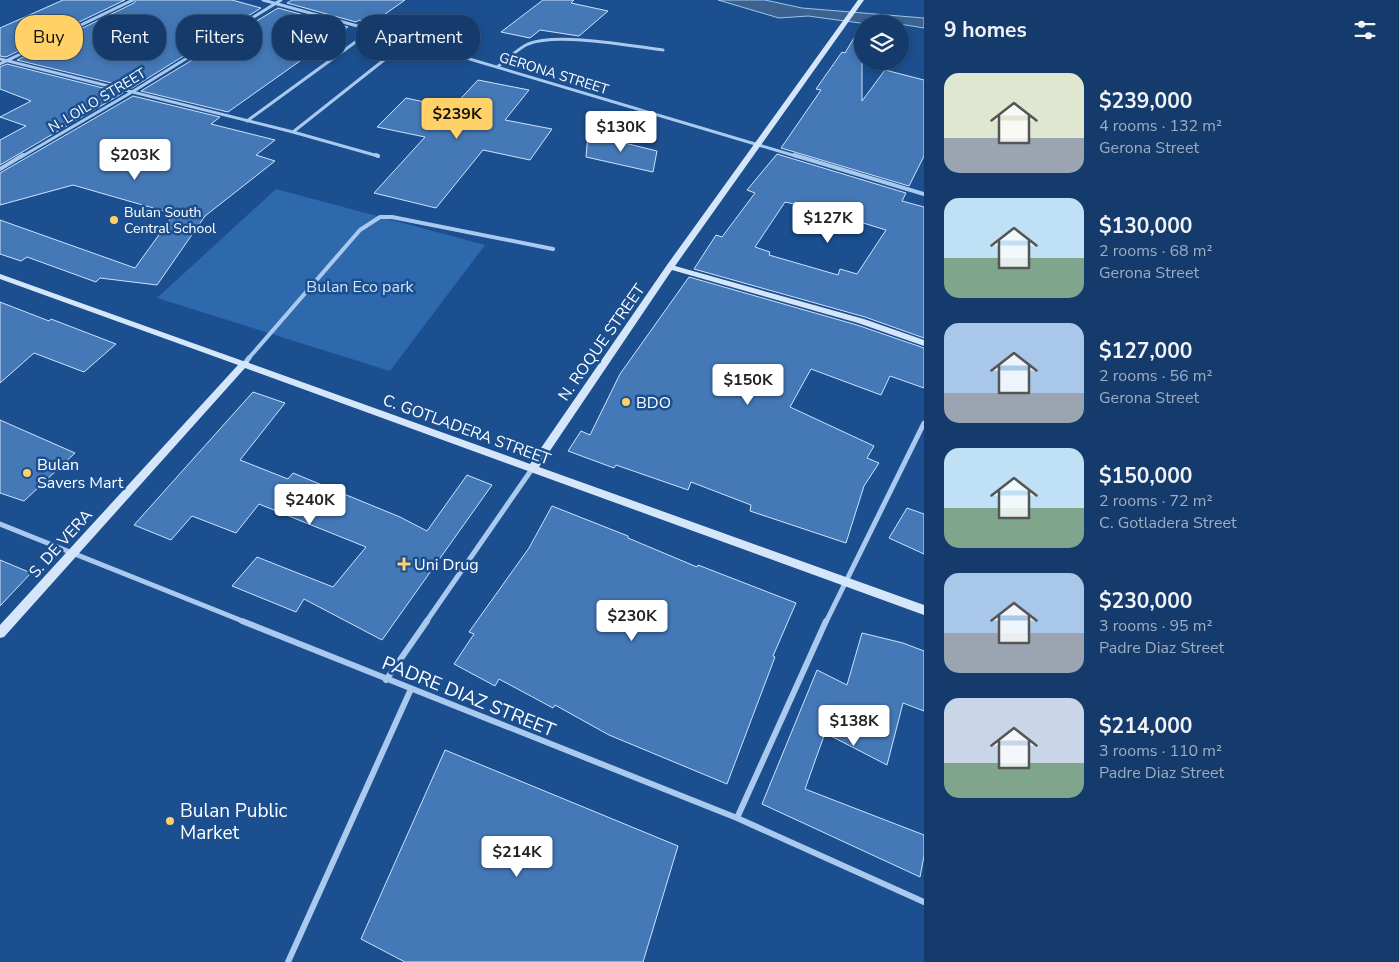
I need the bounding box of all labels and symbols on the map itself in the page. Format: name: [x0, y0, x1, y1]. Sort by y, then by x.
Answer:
street label: GERONA STREET: [497, 48, 611, 99]
street label: N. LOILO STREET: [45, 63, 150, 137]
pin: $239K: [422, 98, 492, 140]
pin: $130K: [586, 110, 656, 153]
pin: $203K: [100, 138, 170, 181]
pin: $127K: [793, 202, 863, 244]
place label: Bulan South Central School: [124, 203, 217, 238]
marker: Bulan South Central School: [108, 214, 120, 226]
park label: Bulan Eco park: [306, 276, 415, 298]
street label: N. ROQUE STREET: [553, 279, 651, 405]
pin: $150K: [713, 364, 783, 406]
street label: C. GOTLADERA STREET: [380, 389, 554, 471]
place label: BDO: [636, 392, 671, 414]
marker: BDO: [620, 396, 632, 408]
place label: Bulan Savers Mart: [37, 454, 124, 494]
marker: Bulan Savers Mart: [21, 467, 33, 479]
pin: $240K: [275, 484, 345, 526]
street label: S. DE VERA: [24, 504, 98, 583]
place label: Uni Drug: [414, 554, 479, 576]
marker: Uni Drug: [398, 558, 410, 570]
pin: $230K: [597, 600, 667, 642]
street label: PADRE DIAZ STREET: [378, 650, 560, 744]
pin: $138K: [819, 704, 889, 747]
place label: Bulan Public Market: [180, 798, 288, 846]
marker: Bulan Public Market: [164, 815, 176, 827]
pin: $214K: [482, 836, 552, 878]

